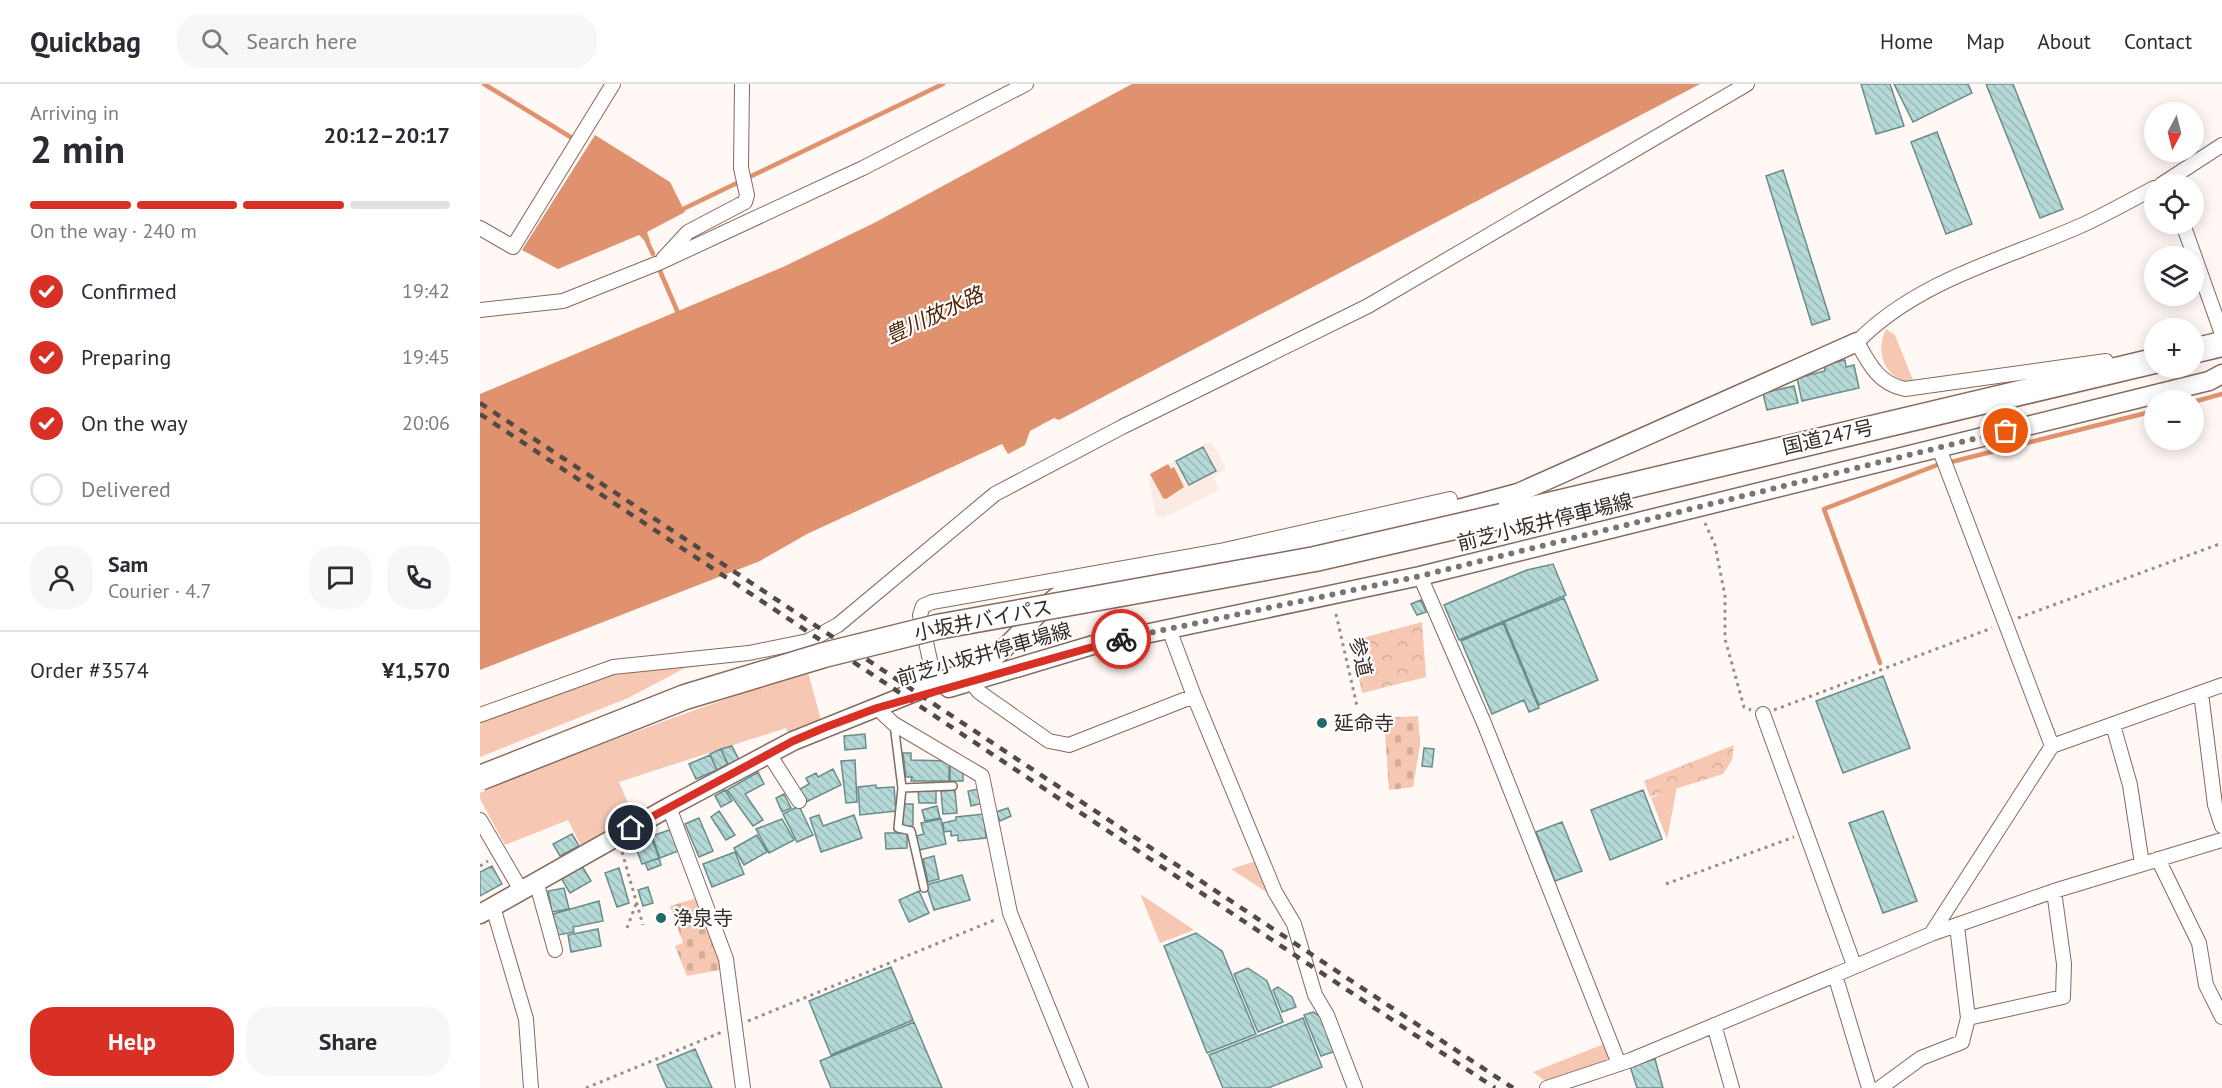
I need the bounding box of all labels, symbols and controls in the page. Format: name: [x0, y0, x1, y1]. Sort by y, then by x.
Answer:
search box: [177, 14, 597, 68]
text: Quickbag: [30, 23, 141, 60]
icon: search: [198, 25, 231, 58]
text: Search here: [246, 27, 357, 55]
text: Home: [1880, 28, 1933, 55]
text: Map: [1966, 28, 2005, 55]
text: About: [2038, 28, 2091, 55]
text: Contact: [2124, 28, 2192, 55]
text: Arriving in: [30, 100, 119, 126]
north arrow: [2144, 102, 2204, 162]
map controls: [2144, 102, 2204, 450]
text: 20:12–20:17: [324, 121, 450, 149]
text: 2 min: [30, 123, 125, 174]
button: locate: [2144, 174, 2204, 234]
text: On the way · 240 m: [30, 218, 197, 244]
button: layers: [2144, 246, 2204, 306]
icon: check: [30, 275, 63, 308]
text: Confirmed: [81, 277, 177, 305]
text: 19:42: [402, 278, 450, 304]
water label: 豊川放水路: [881, 280, 989, 349]
button: +: [2144, 318, 2204, 378]
icon: check: [30, 341, 63, 374]
text: Preparing: [81, 343, 171, 371]
text: 19:45: [402, 344, 450, 370]
button: −: [2144, 390, 2204, 450]
pin: [1980, 405, 2031, 456]
icon: check: [30, 407, 63, 440]
text: On the way: [81, 409, 188, 437]
text: 20:06: [402, 410, 450, 436]
street label: 国道247号: [1780, 414, 1876, 460]
icon: bag: [1989, 414, 2022, 447]
text: Delivered: [81, 475, 171, 503]
street label: 前芝小坂井停車場線: [1455, 488, 1635, 556]
button: person: [30, 546, 93, 609]
button: chat: [309, 546, 372, 609]
button: phone: [387, 546, 450, 609]
text: Sam: [108, 550, 148, 578]
text: Courier · 4.7: [108, 578, 211, 604]
street label: 小坂井バイパス: [912, 594, 1054, 646]
courier: [1091, 609, 1151, 669]
street label: 前芝小坂井停車場線: [894, 617, 1074, 691]
icon: bike: [1105, 623, 1138, 656]
street label: 参道: [1344, 635, 1378, 679]
text: Order #3574: [30, 656, 149, 684]
text: ¥1,570: [382, 656, 450, 684]
place label: 延命寺: [1334, 710, 1394, 736]
marker: 延命寺: [1315, 716, 1329, 730]
pin: [605, 802, 656, 853]
icon: home: [614, 811, 647, 844]
place label: 浄泉寺: [673, 905, 733, 931]
marker: 浄泉寺: [654, 911, 668, 925]
button: Help: [30, 1007, 234, 1076]
button: Share: [246, 1007, 450, 1076]

